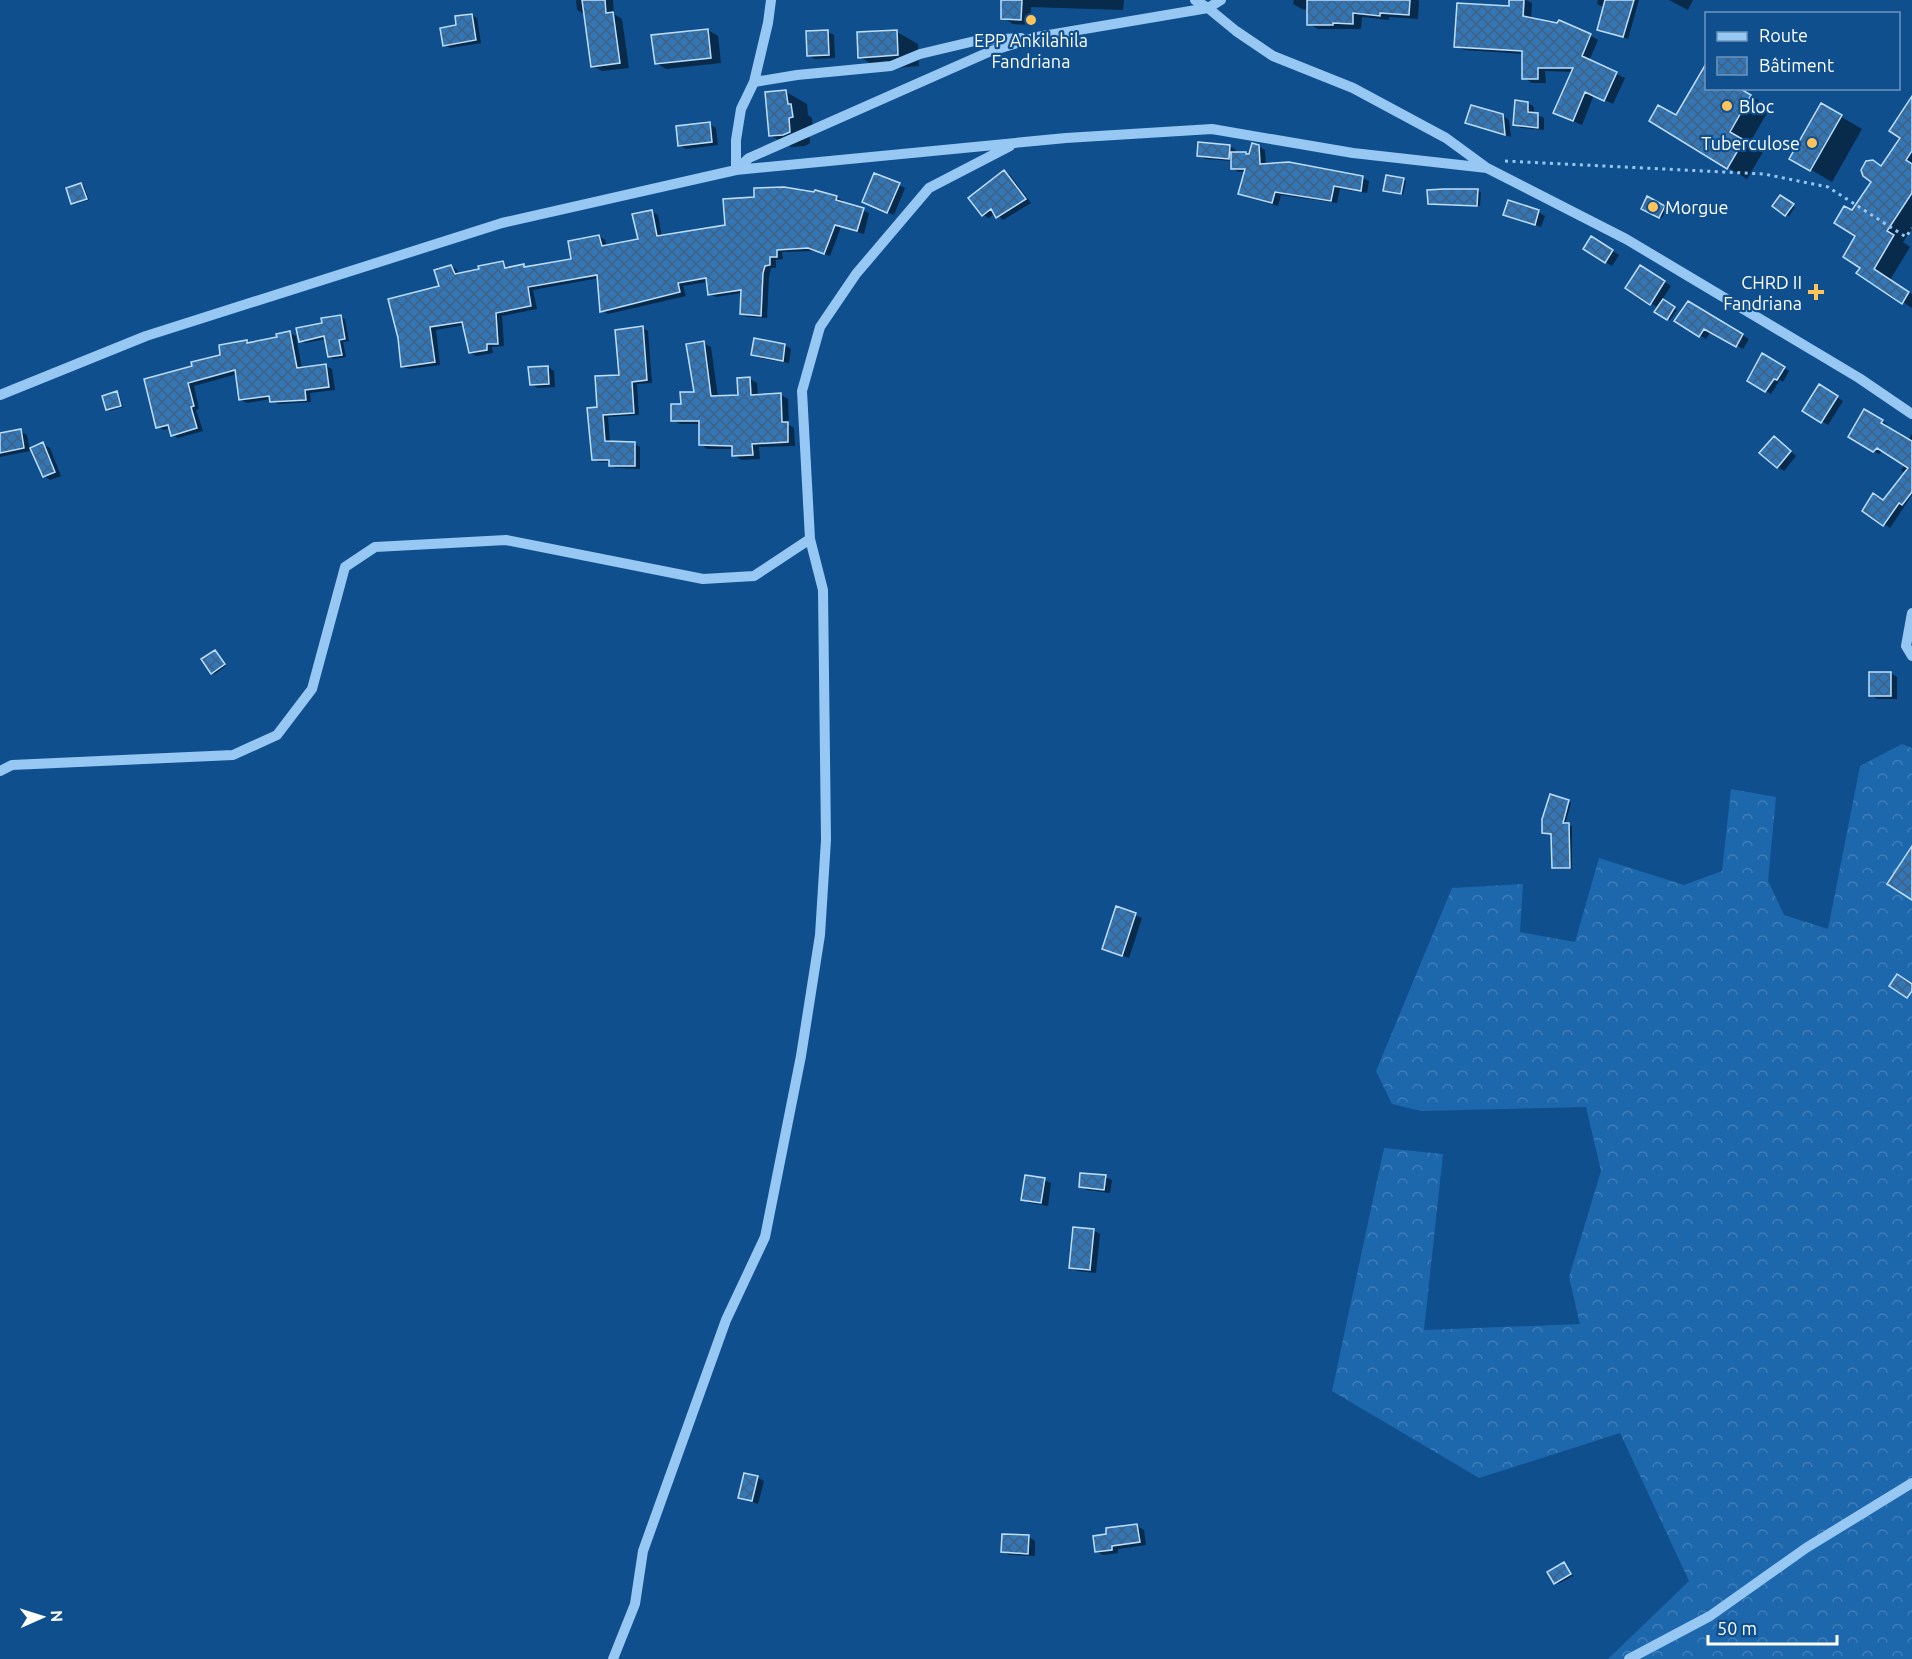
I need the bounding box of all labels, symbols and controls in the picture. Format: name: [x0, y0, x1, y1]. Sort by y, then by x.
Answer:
legend: [1705, 12, 1900, 90]
marker: EPP Ankilahila Fandriana: [1024, 13, 1038, 27]
text: Route: [1759, 25, 1808, 45]
place label: EPP Ankilahila Fandriana: [974, 30, 1088, 71]
text: Bâtiment: [1759, 55, 1834, 75]
place label: Bloc: [1739, 96, 1774, 116]
marker: Bloc: [1720, 99, 1734, 113]
place label: Tuberculose: [1701, 133, 1800, 153]
marker: Tuberculose: [1805, 136, 1819, 150]
place label: Morgue: [1665, 197, 1729, 217]
marker: Morgue: [1646, 200, 1660, 214]
place label: CHRD II Fandriana: [1723, 272, 1802, 313]
marker: CHRD II Fandriana: [1807, 283, 1825, 301]
north arrow: [12, 1587, 72, 1647]
scale bar: [1708, 1608, 1837, 1646]
text: N: [48, 1610, 66, 1623]
text: 50 m: [1717, 1618, 1757, 1638]

